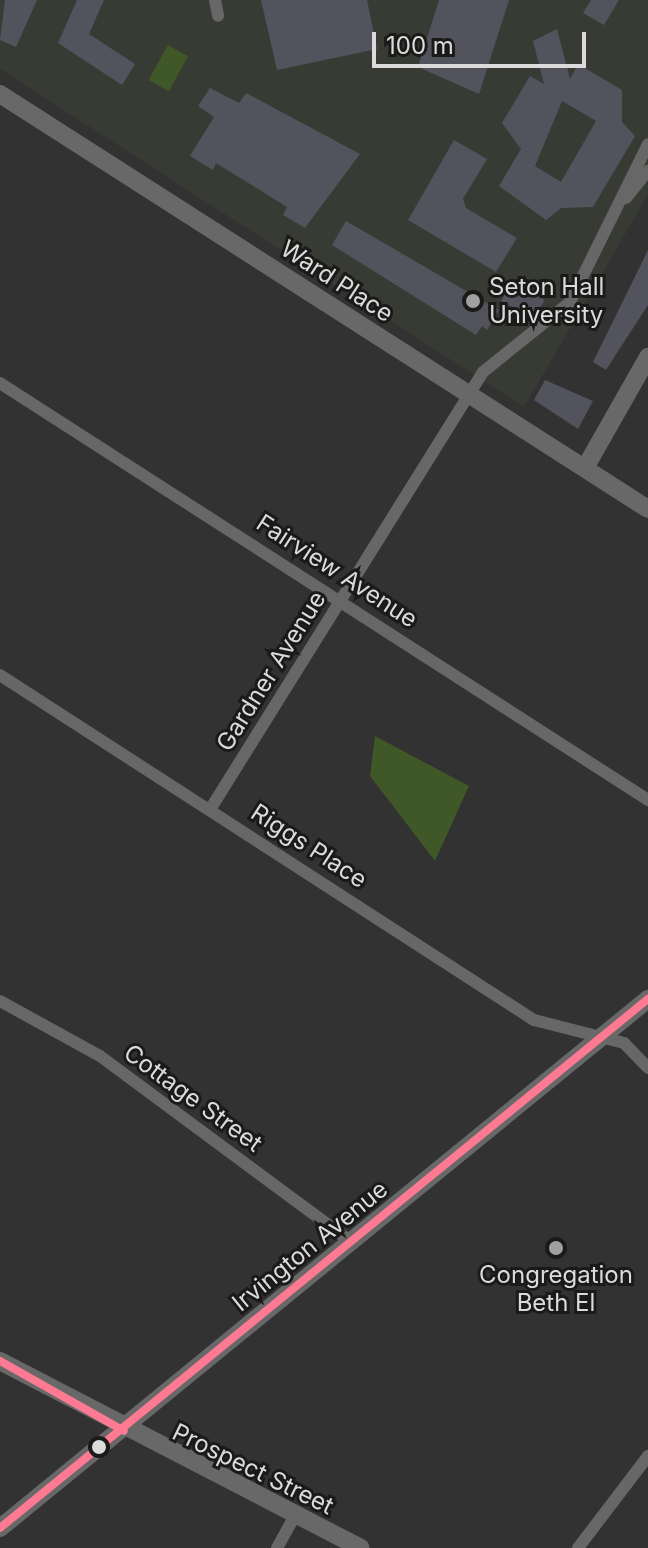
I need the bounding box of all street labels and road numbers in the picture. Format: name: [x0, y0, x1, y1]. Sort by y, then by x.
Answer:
street label: Ward Place: [275, 234, 399, 328]
street label: Fairview Avenue: [251, 508, 423, 634]
street label: Gardner Avenue: [210, 586, 332, 756]
street label: Riggs Place: [246, 798, 372, 894]
street label: Cottage Street: [118, 1038, 268, 1158]
street label: Irvington Avenue: [227, 1175, 393, 1317]
street label: Prospect Street: [168, 1418, 338, 1520]

